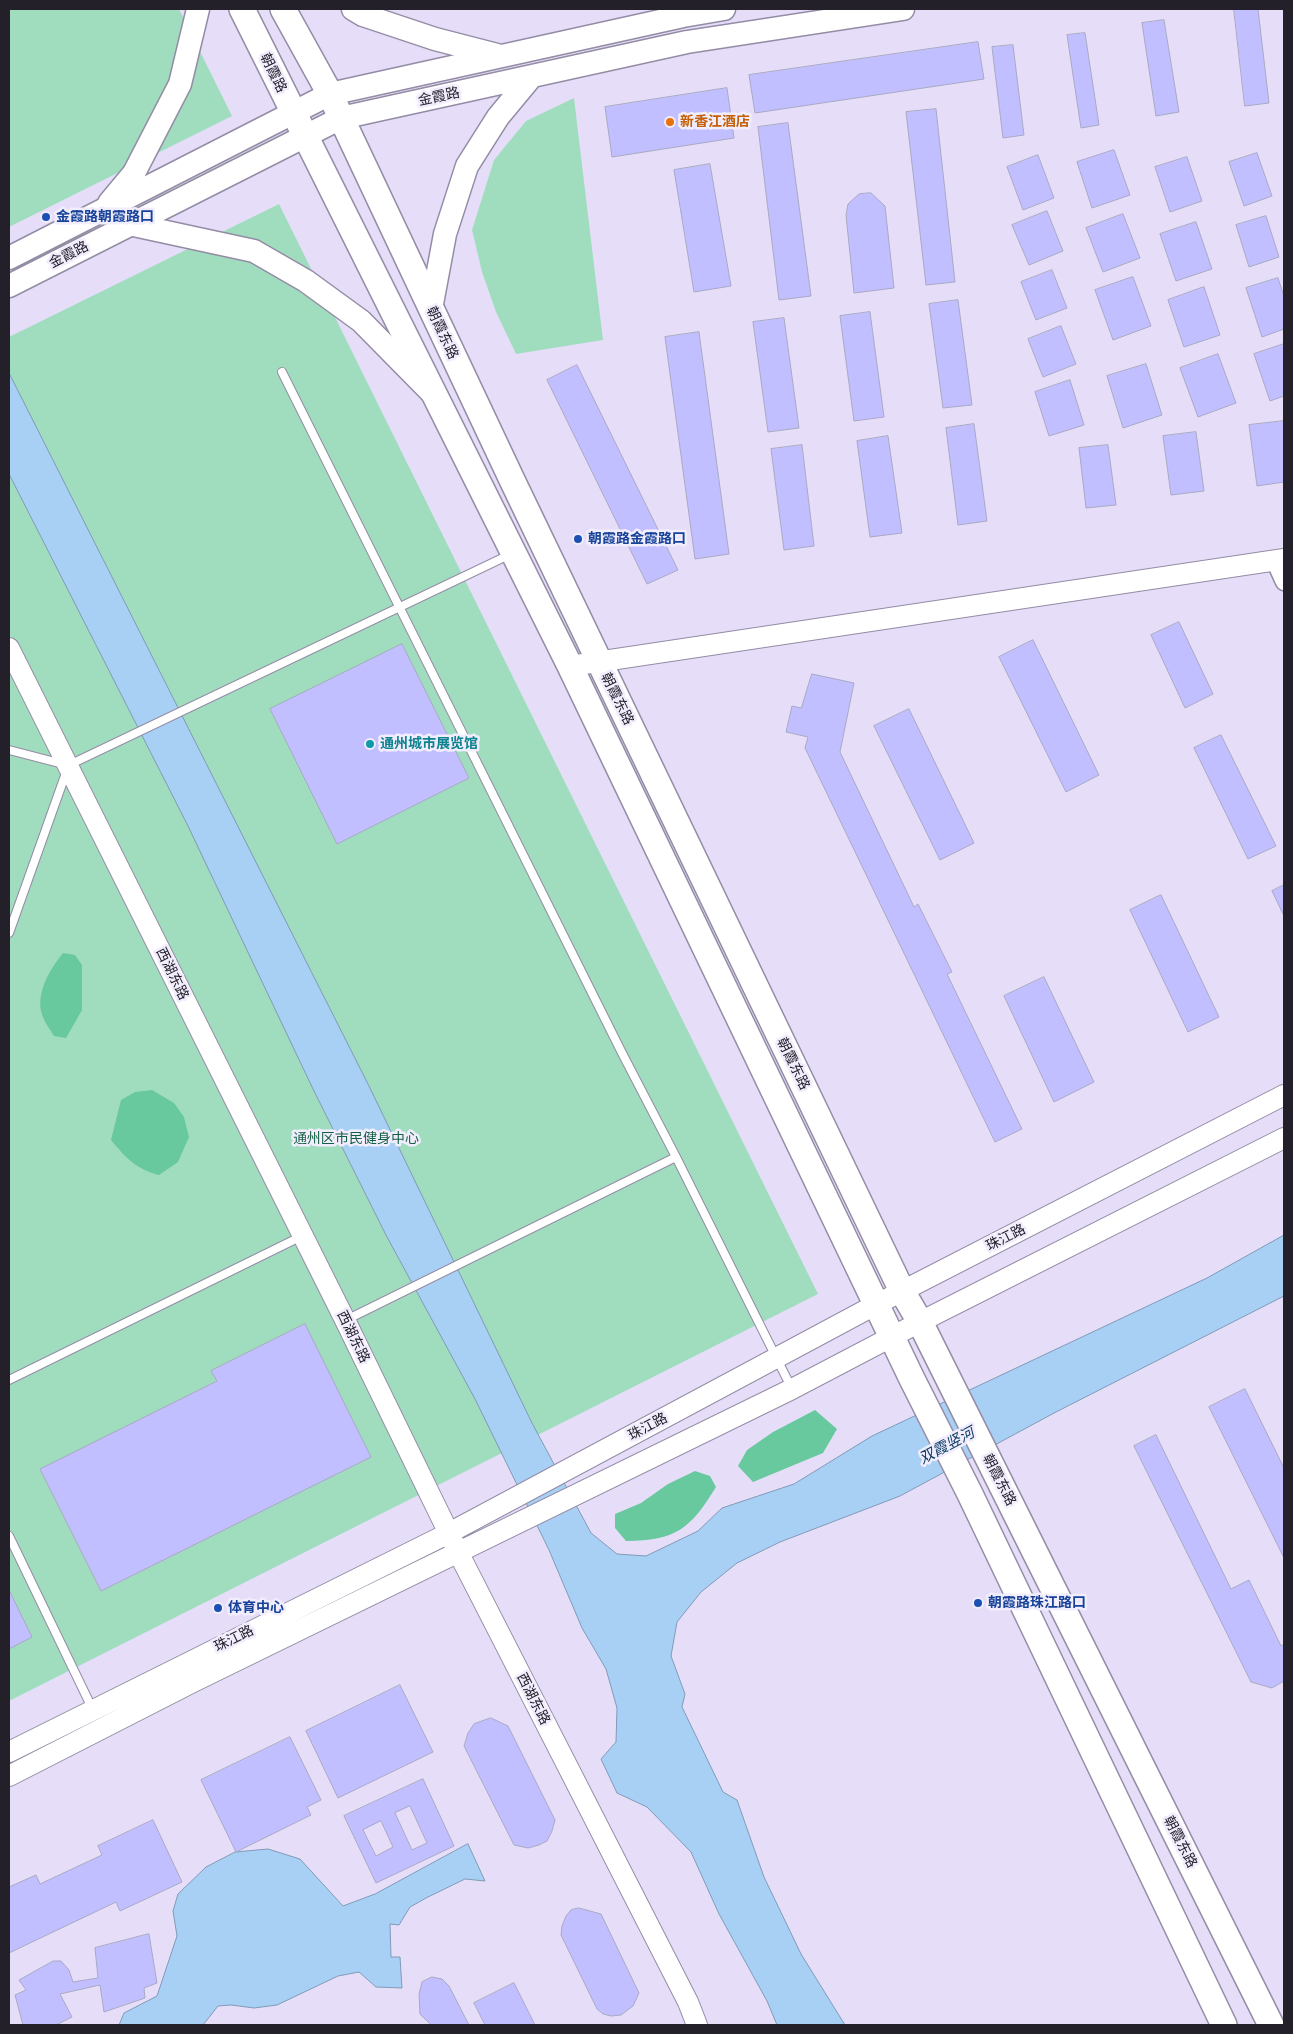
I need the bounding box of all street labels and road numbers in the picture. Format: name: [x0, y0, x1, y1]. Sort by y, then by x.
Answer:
street label: 朝霞路: [256, 50, 290, 96]
street label: 金霞路: [417, 84, 461, 110]
street label: 金霞路: [46, 238, 92, 272]
street label: 朝霞东路: [423, 304, 461, 362]
street label: 朝霞东路: [597, 670, 637, 728]
street label: 西湖东路: [152, 945, 192, 1003]
street label: 朝霞东路: [773, 1035, 813, 1093]
street label: 珠江路: [983, 1221, 1029, 1255]
street label: 西湖东路: [333, 1308, 373, 1366]
street label: 珠江路: [626, 1410, 670, 1444]
street label: 朝霞东路: [979, 1451, 1019, 1509]
street label: 珠江路: [211, 1622, 257, 1656]
street label: 西湖东路: [513, 1670, 553, 1728]
street label: 朝霞东路: [1160, 1813, 1200, 1871]

